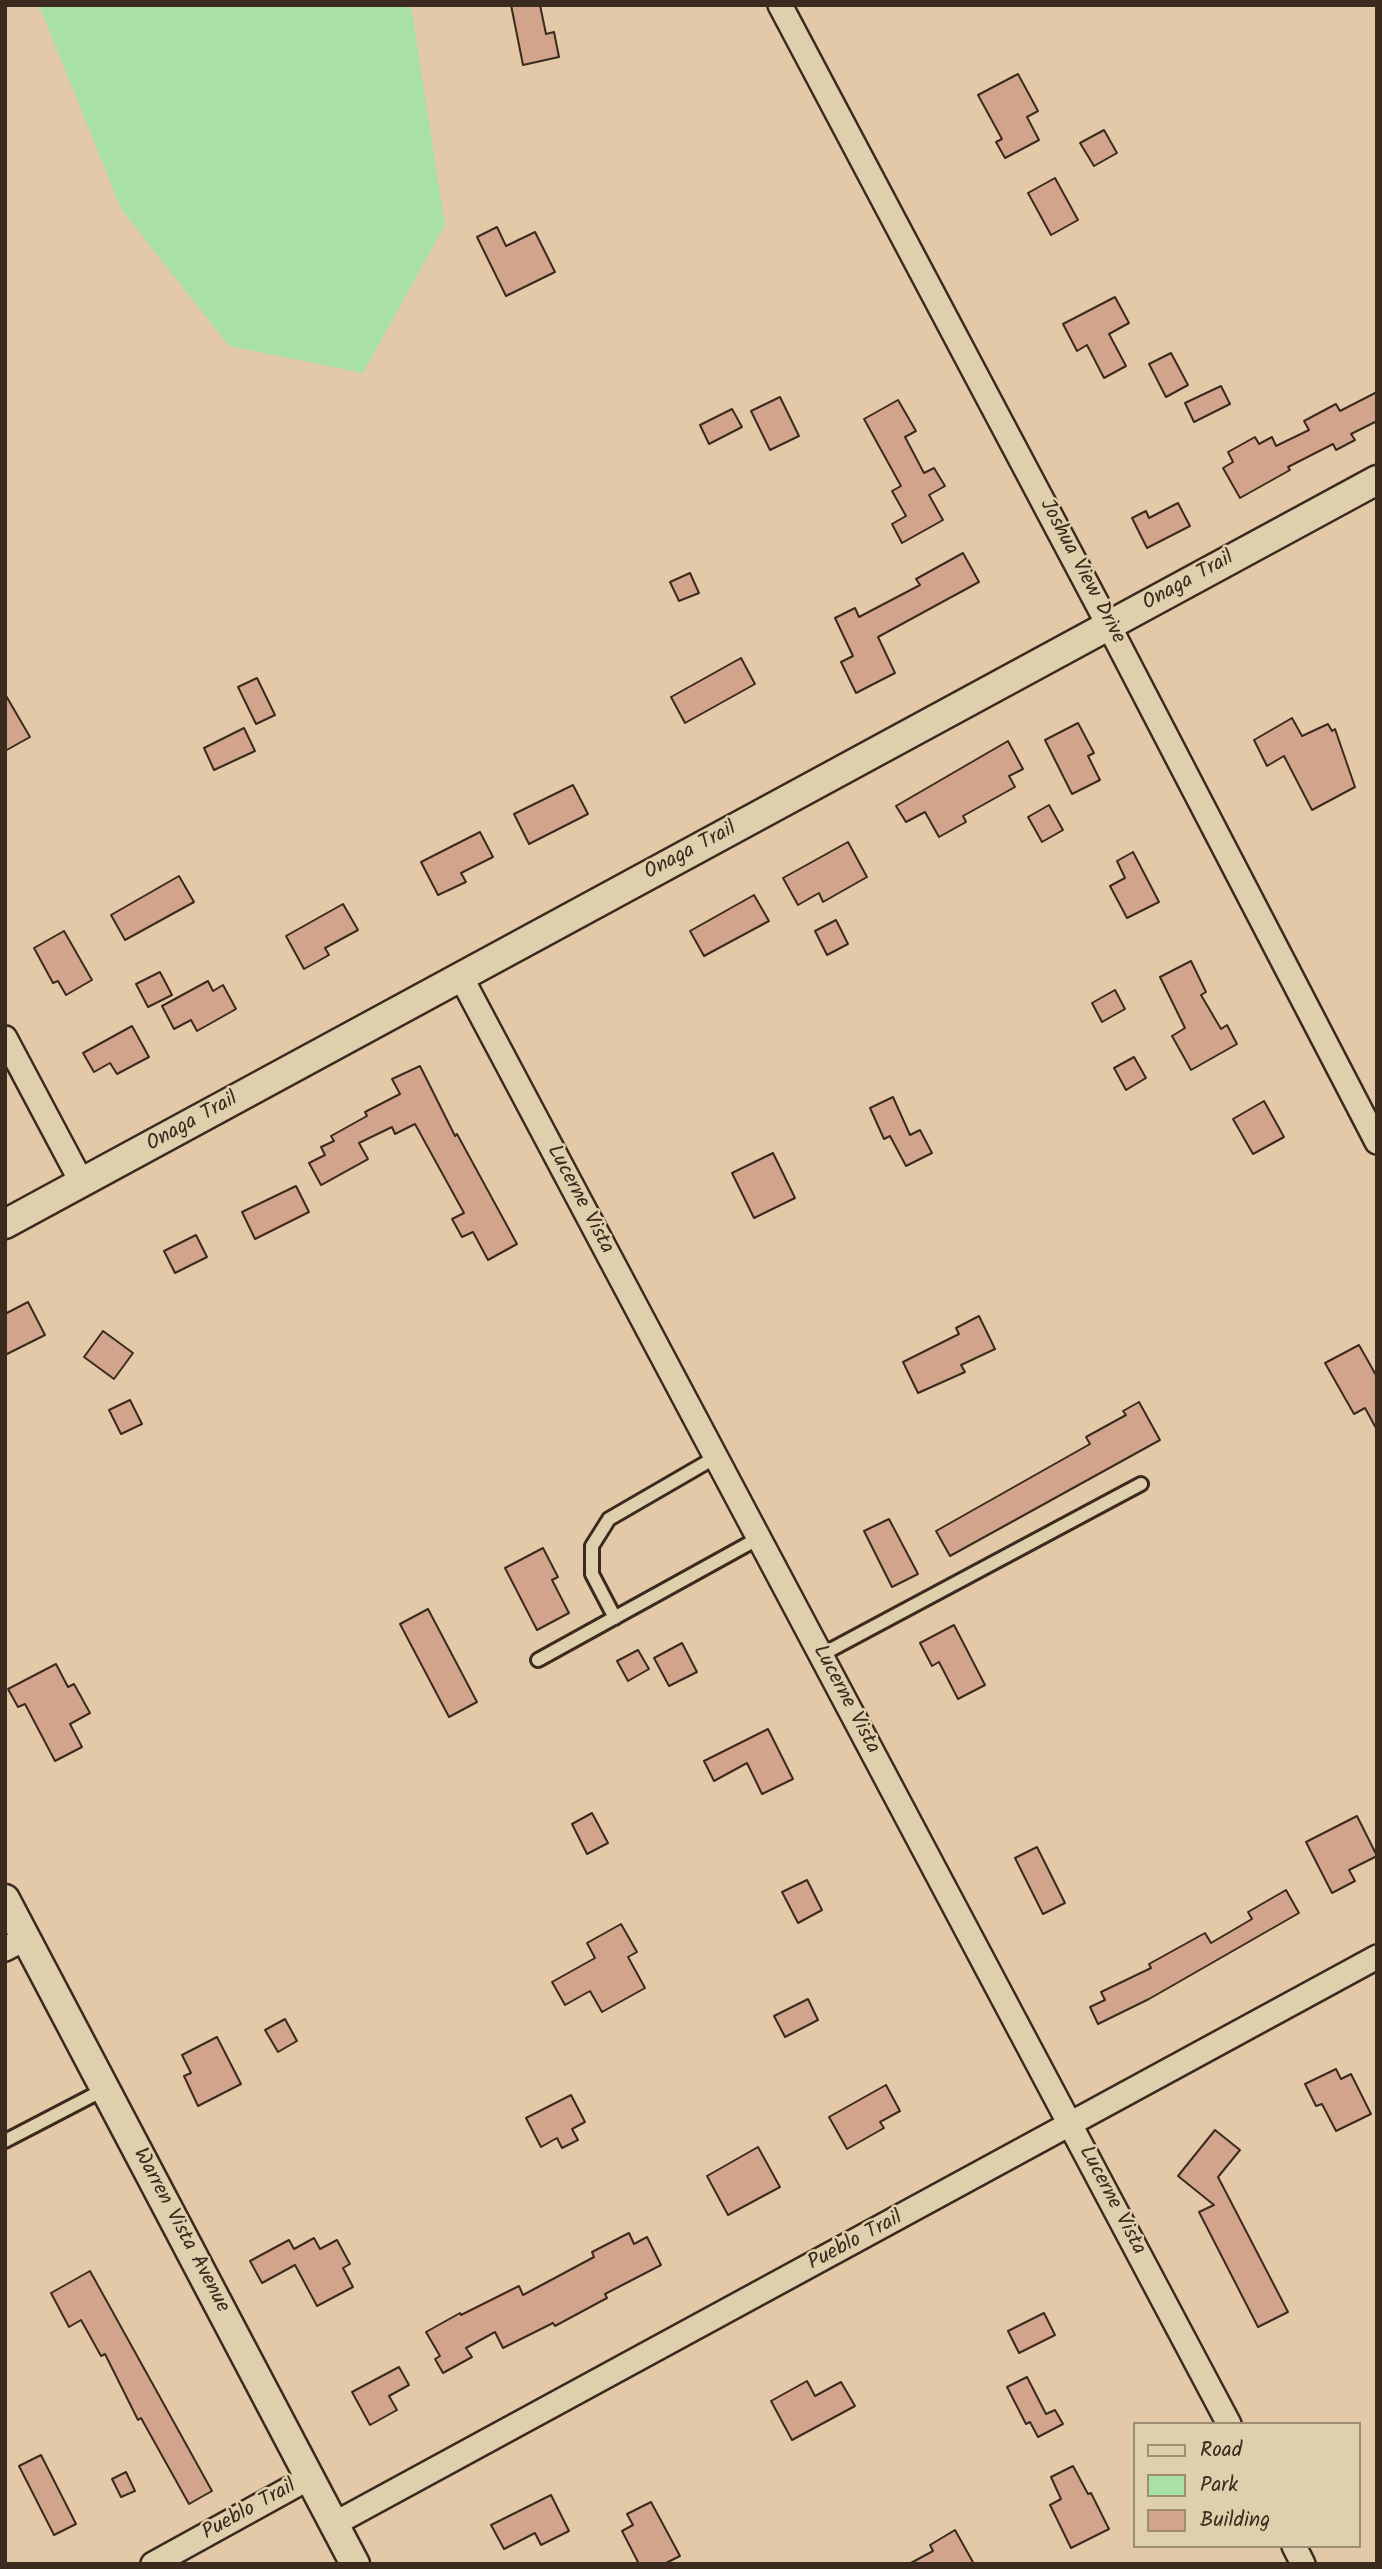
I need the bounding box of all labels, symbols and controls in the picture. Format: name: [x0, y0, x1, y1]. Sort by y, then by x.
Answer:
street label: Joshua View Drive: [1032, 495, 1130, 649]
street label: Onaga Trail: [1139, 547, 1239, 617]
street label: Onaga Trail: [641, 817, 741, 887]
street label: Onaga Trail: [143, 1088, 243, 1158]
street label: Lucerne Vista: [540, 1141, 618, 1259]
street label: Lucerne Vista: [806, 1641, 884, 1759]
street label: Lucerne Vista: [1072, 2142, 1150, 2260]
street label: Warren Vista Avenue: [126, 2144, 234, 2318]
street label: Pueblo Trail: [805, 2207, 907, 2277]
legend: [1134, 2422, 1361, 2548]
text: Road: [1200, 2434, 1242, 2467]
text: Park: [1200, 2469, 1238, 2502]
street label: Pueblo Trail: [199, 2475, 301, 2547]
text: Building: [1200, 2504, 1270, 2537]

